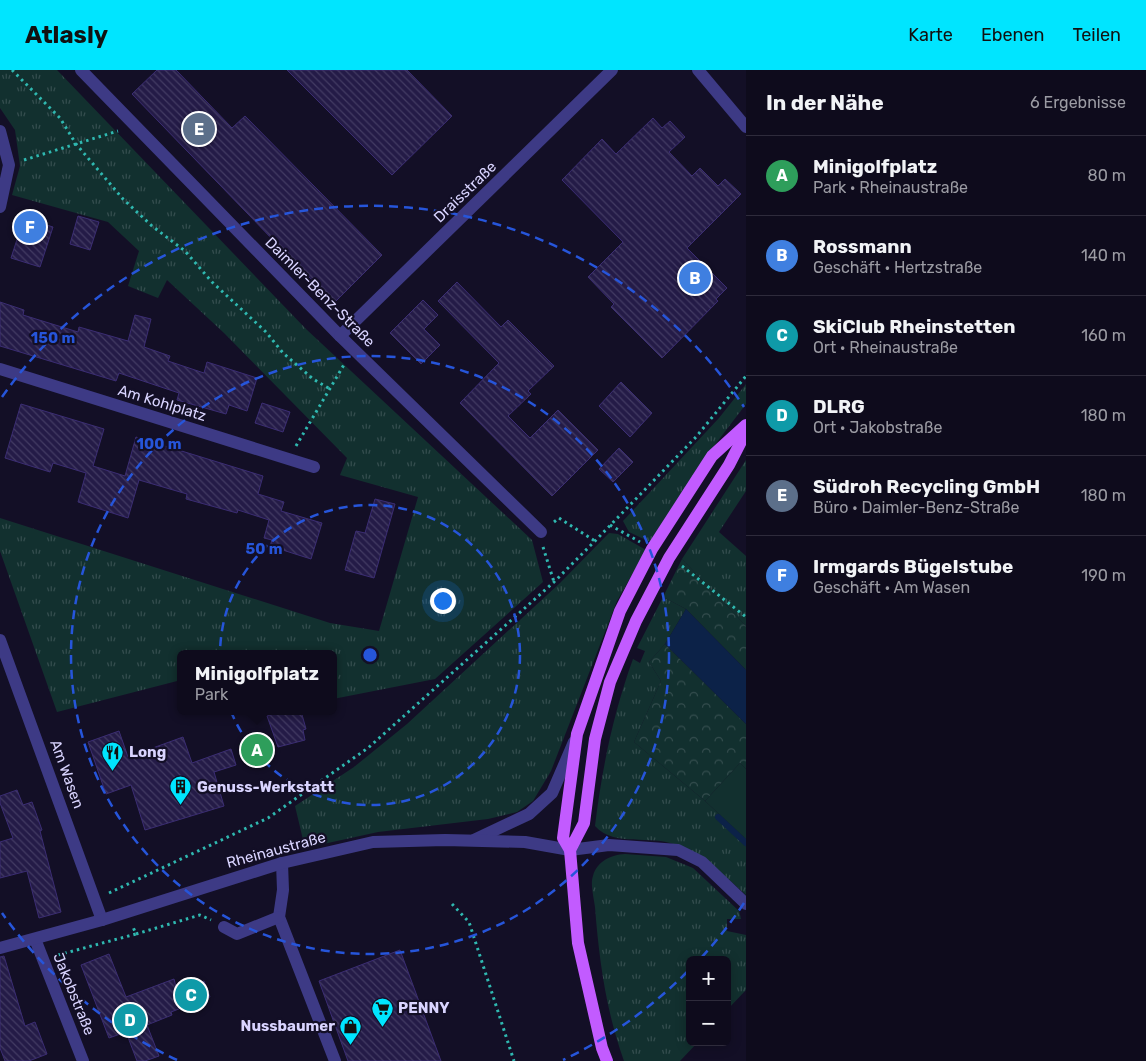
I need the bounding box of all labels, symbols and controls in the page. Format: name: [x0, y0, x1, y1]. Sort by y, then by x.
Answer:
text: Atlasly: [25, 21, 108, 49]
text: Karte: [908, 24, 953, 46]
text: Ebenen: [981, 24, 1045, 46]
text: Teilen: [1073, 24, 1121, 46]
text: In der Nähe: [766, 90, 884, 115]
text: 6 Ergebnisse: [1030, 93, 1126, 112]
pin: E: [183, 110, 215, 148]
text: Minigolfplatz: [813, 155, 937, 178]
street label: Draisstraße: [430, 158, 500, 226]
text: A: [776, 166, 788, 185]
text: 80 m: [1088, 166, 1126, 185]
text: Park · Rheinaustraße: [813, 178, 968, 197]
pin: F: [14, 208, 46, 246]
street label: Daimler-Benz-Straße: [261, 233, 379, 351]
text: Rossmann: [813, 235, 912, 258]
text: B: [776, 246, 788, 265]
text: 140 m: [1081, 246, 1126, 265]
text: Geschäft · Hertzstraße: [813, 258, 982, 277]
pin: B: [679, 259, 711, 297]
text: SkiClub Rheinstetten: [813, 315, 1015, 338]
text: C: [776, 326, 788, 345]
text: 160 m: [1081, 326, 1126, 345]
text: 150 m: [31, 329, 75, 347]
text: Ort · Rheinaustraße: [813, 338, 958, 357]
street label: Am Kohlplatz: [116, 381, 209, 425]
text: DLRG: [813, 395, 865, 418]
text: D: [776, 406, 788, 425]
text: 180 m: [1081, 406, 1126, 425]
text: Ort · Jakobstraße: [813, 418, 942, 437]
text: 100 m: [137, 435, 181, 453]
text: Südroh Recycling GmbH: [813, 475, 1040, 498]
text: E: [777, 486, 787, 505]
text: 180 m: [1081, 486, 1126, 505]
text: Büro · Daimler-Benz-Straße: [813, 498, 1019, 517]
text: 50 m: [246, 540, 282, 558]
text: Irmgards BügeIstube: [813, 555, 1013, 578]
text: F: [777, 566, 787, 585]
text: 190 m: [1081, 566, 1126, 585]
text: Geschäft · Am Wasen: [813, 578, 970, 597]
your location: [430, 588, 456, 614]
centre of rings: [361, 646, 379, 664]
popup: [177, 650, 337, 715]
text: Minigolfplatz: [195, 662, 319, 685]
text: Park: [195, 685, 228, 704]
pin: A: [241, 731, 273, 769]
street label: Am Wasen: [46, 737, 88, 811]
restaurant icon: Long: [101, 740, 125, 771]
place label: Long: [129, 743, 166, 761]
building icon: Genuss-Werkstatt: [169, 775, 193, 806]
place label: Genuss-Werkstatt: [197, 778, 334, 796]
street label: Rheinaustraße: [224, 828, 328, 872]
street label: Jakobstraße: [49, 950, 99, 1038]
map controls: [686, 956, 731, 1046]
button: +: [686, 956, 731, 1001]
pin: C: [175, 976, 207, 1014]
supermarket icon: PENNY: [370, 996, 394, 1027]
place label: PENNY: [398, 999, 450, 1017]
pin: D: [114, 1001, 146, 1039]
button: −: [686, 1001, 731, 1046]
shop icon: Nussbaumer: [339, 1014, 363, 1045]
place label: Nussbaumer: [241, 1017, 335, 1035]

